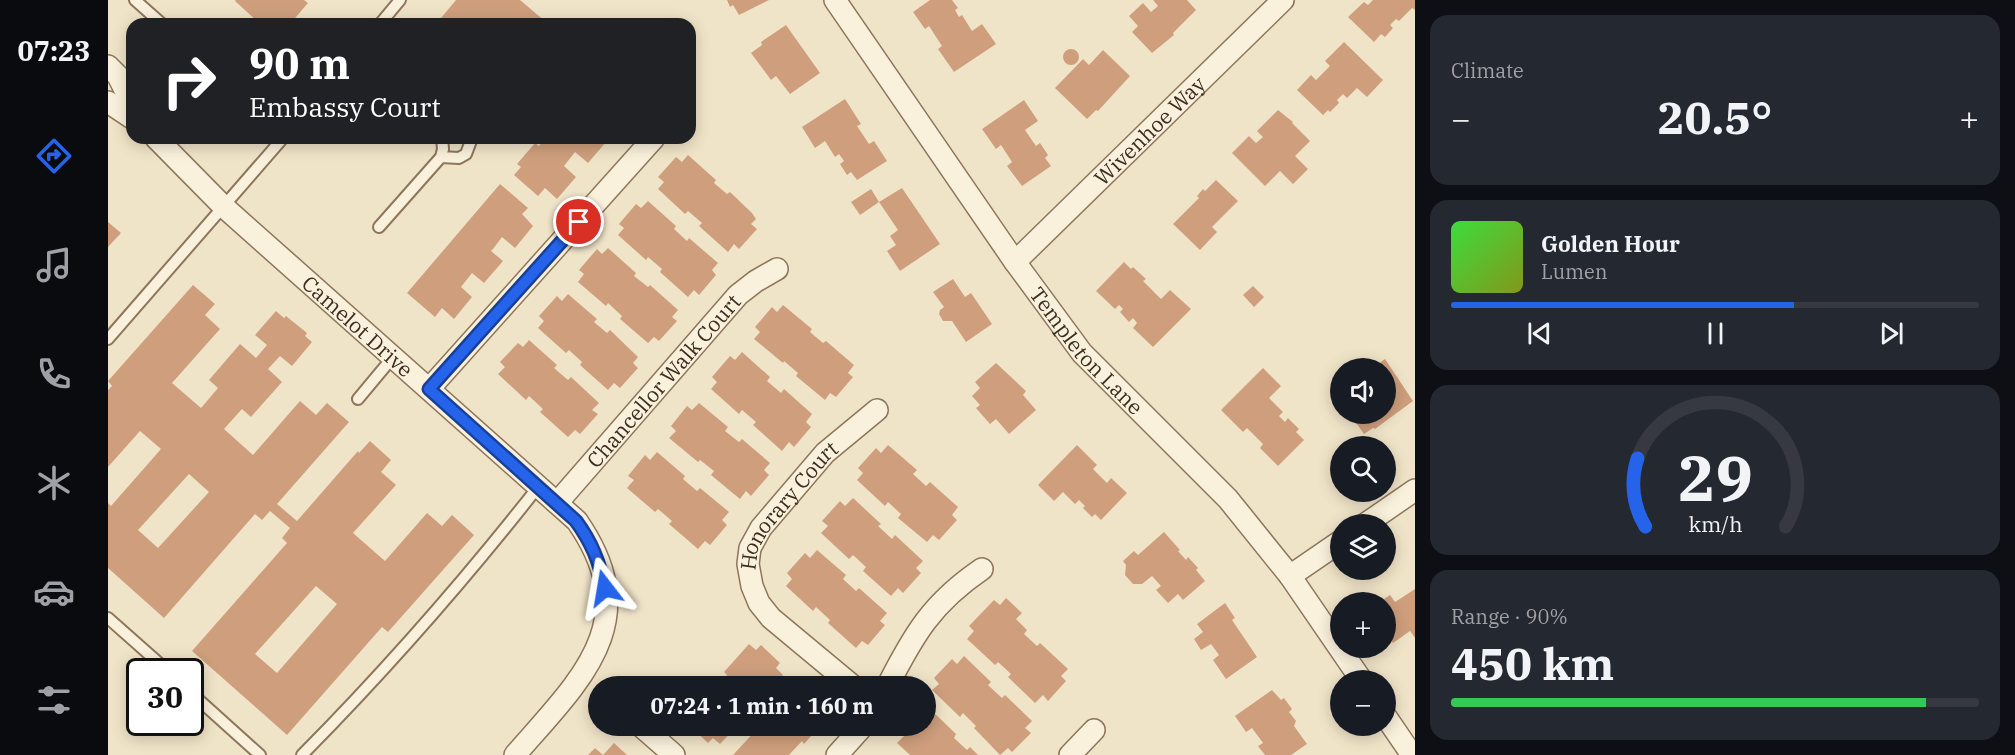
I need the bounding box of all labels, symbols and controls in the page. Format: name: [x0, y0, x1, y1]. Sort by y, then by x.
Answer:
text: 07:23: [18, 33, 90, 68]
text: 90 m: [249, 36, 350, 91]
icon: right: [150, 42, 228, 120]
text: Climate: [1451, 57, 1524, 84]
street label: Wivenhoe Way: [1088, 69, 1212, 191]
text: 20.5°: [1658, 88, 1772, 146]
text: Embassy Court: [249, 89, 441, 124]
text: −: [1451, 97, 1471, 140]
text: +: [1959, 97, 1979, 140]
icon: directions: [33, 135, 75, 177]
pin: [553, 196, 604, 247]
icon: arrive: [562, 205, 595, 238]
text: Golden Hour: [1541, 229, 1680, 258]
icon: music: [33, 244, 75, 286]
text: Lumen: [1541, 258, 1608, 285]
street label: Camelot Drive: [296, 269, 419, 383]
street label: Templeton Lane: [1024, 281, 1150, 421]
street label: Chancellor Walk Court: [580, 288, 747, 474]
icon: previous: [1523, 317, 1556, 350]
icon: pause: [1699, 317, 1732, 350]
icon: next: [1875, 317, 1908, 350]
icon: phone: [33, 353, 75, 395]
map controls: [1330, 358, 1396, 736]
button: sound: [1330, 358, 1396, 424]
street label: Honorary Court: [733, 434, 843, 571]
button: search: [1330, 436, 1396, 502]
text: 29: [1678, 437, 1752, 518]
icon: climate: [33, 462, 75, 504]
text: km/h: [1688, 510, 1742, 538]
button: layers: [1330, 514, 1396, 580]
position arrow: [573, 556, 637, 620]
icon: car: [33, 571, 75, 613]
button: +: [1330, 592, 1396, 658]
text: Range · 90%: [1451, 603, 1568, 630]
text: 450 km: [1451, 634, 1614, 692]
speed limit sign: 30: [126, 658, 204, 736]
button: −: [1330, 670, 1396, 736]
icon: filters: [33, 679, 75, 721]
text: 07:24 · 1 min · 160 m: [650, 691, 874, 720]

